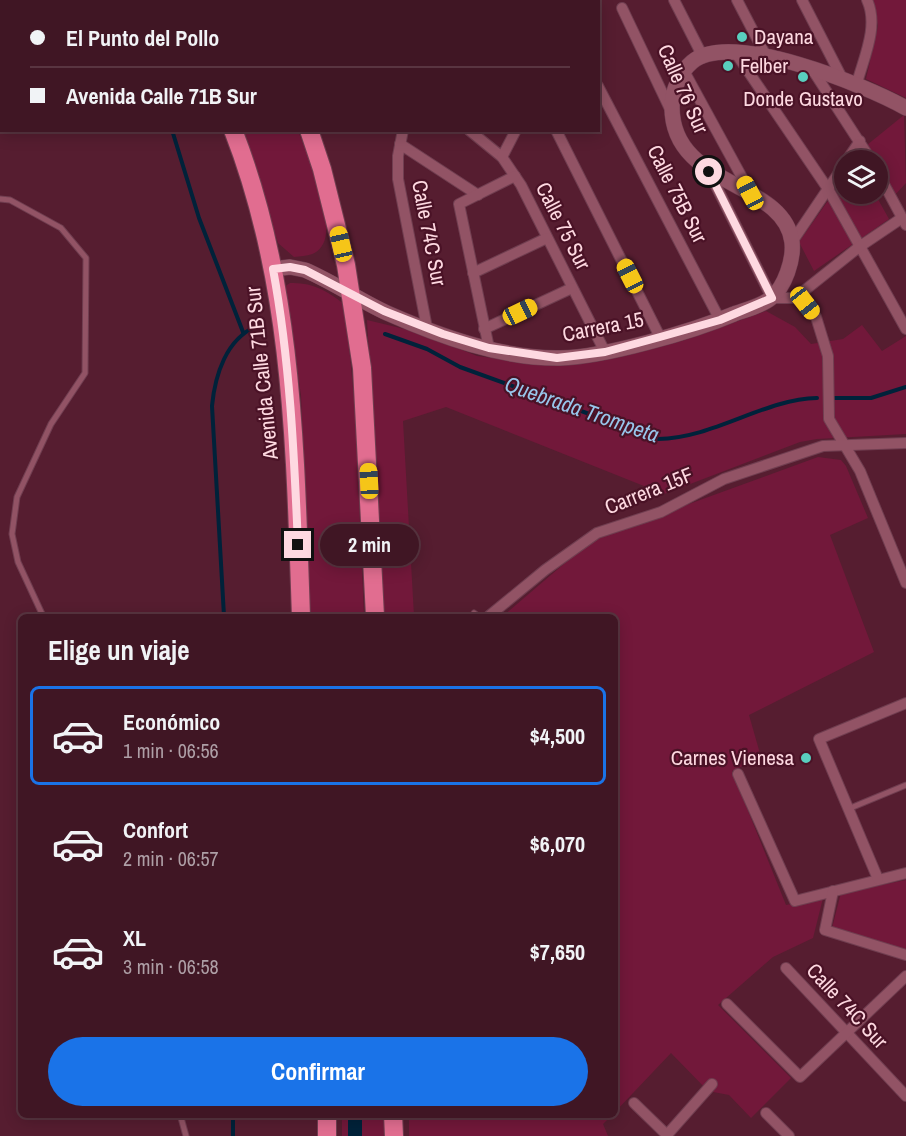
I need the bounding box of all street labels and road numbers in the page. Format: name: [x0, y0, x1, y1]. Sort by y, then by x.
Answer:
street label: Calle 76 Sur: [651, 40, 716, 138]
street label: Calle 75B Sur: [640, 140, 715, 248]
street label: Calle 75 Sur: [529, 177, 598, 275]
street label: Calle 74C Sur: [405, 178, 454, 289]
street label: Avenida Calle 71B Sur: [238, 285, 285, 462]
street label: Carrera 15: [560, 304, 646, 349]
street label: Carrera 15F: [600, 460, 697, 521]
street label: Calle 74C Sur: [800, 957, 895, 1055]

